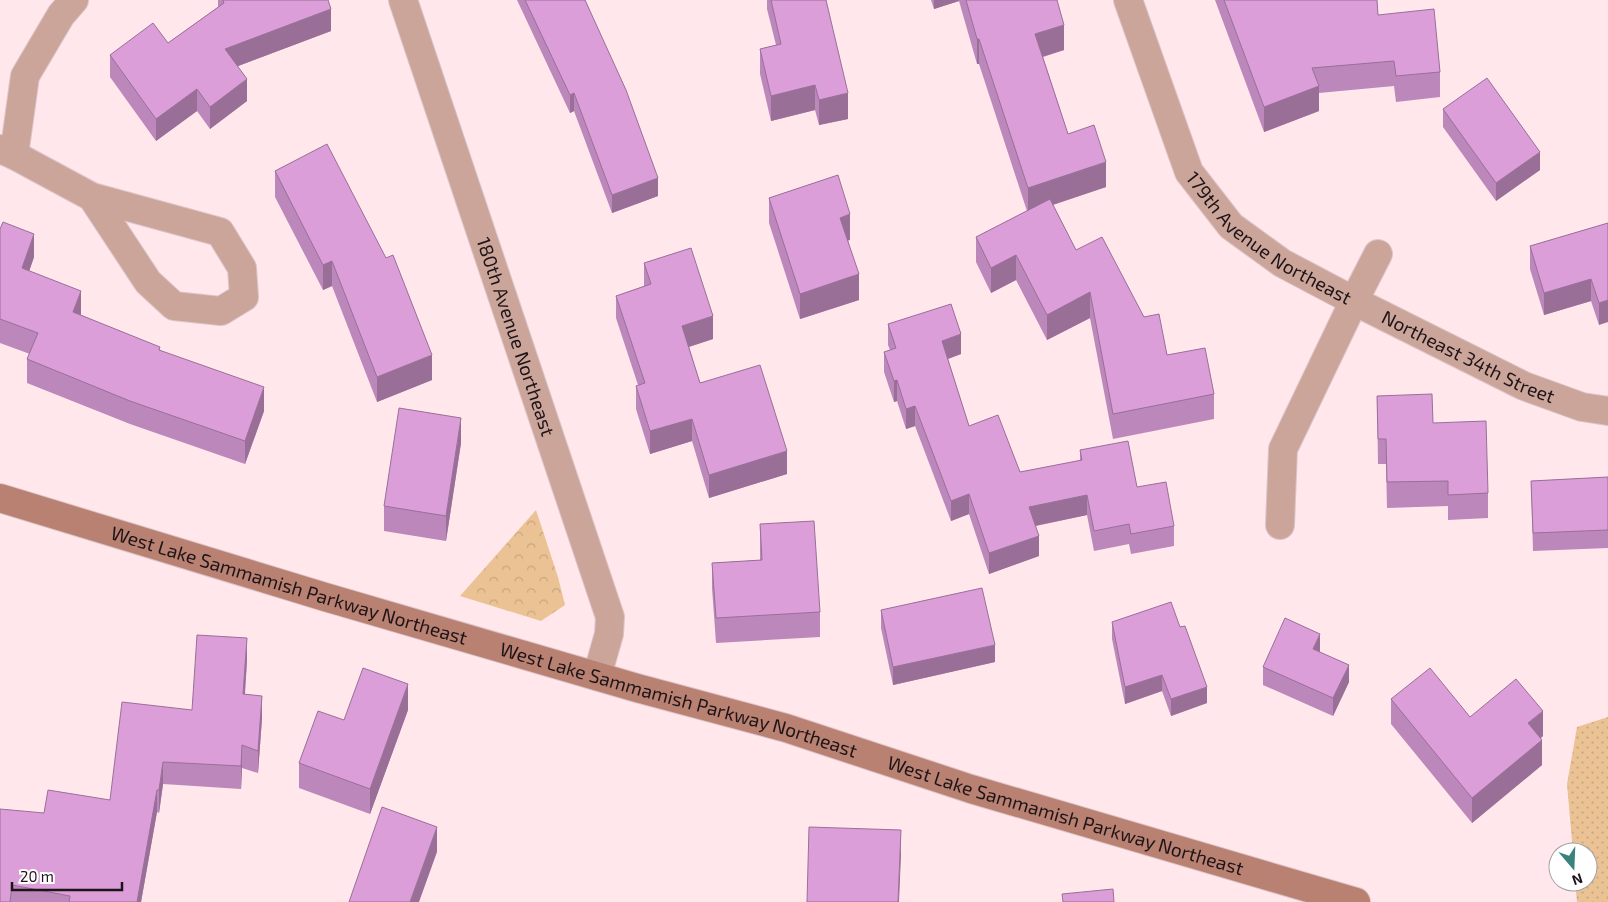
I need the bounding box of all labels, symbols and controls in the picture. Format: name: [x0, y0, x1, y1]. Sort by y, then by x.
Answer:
street label: 179th Avenue Northeast: [1182, 167, 1356, 309]
street label: 180th Avenue Northeast: [472, 234, 560, 439]
street label: Northeast 34th Street: [1378, 305, 1558, 407]
street label: West Lake Sammamish Parkway Northeast: [108, 521, 470, 649]
street label: West Lake Sammamish Parkway Northeast: [497, 637, 860, 762]
street label: West Lake Sammamish Parkway Northeast: [885, 750, 1246, 879]
north arrow: [1548, 842, 1598, 892]
scale bar: [12, 860, 122, 892]
text: 20 m: [20, 867, 54, 885]
text: N: [1570, 870, 1585, 889]

